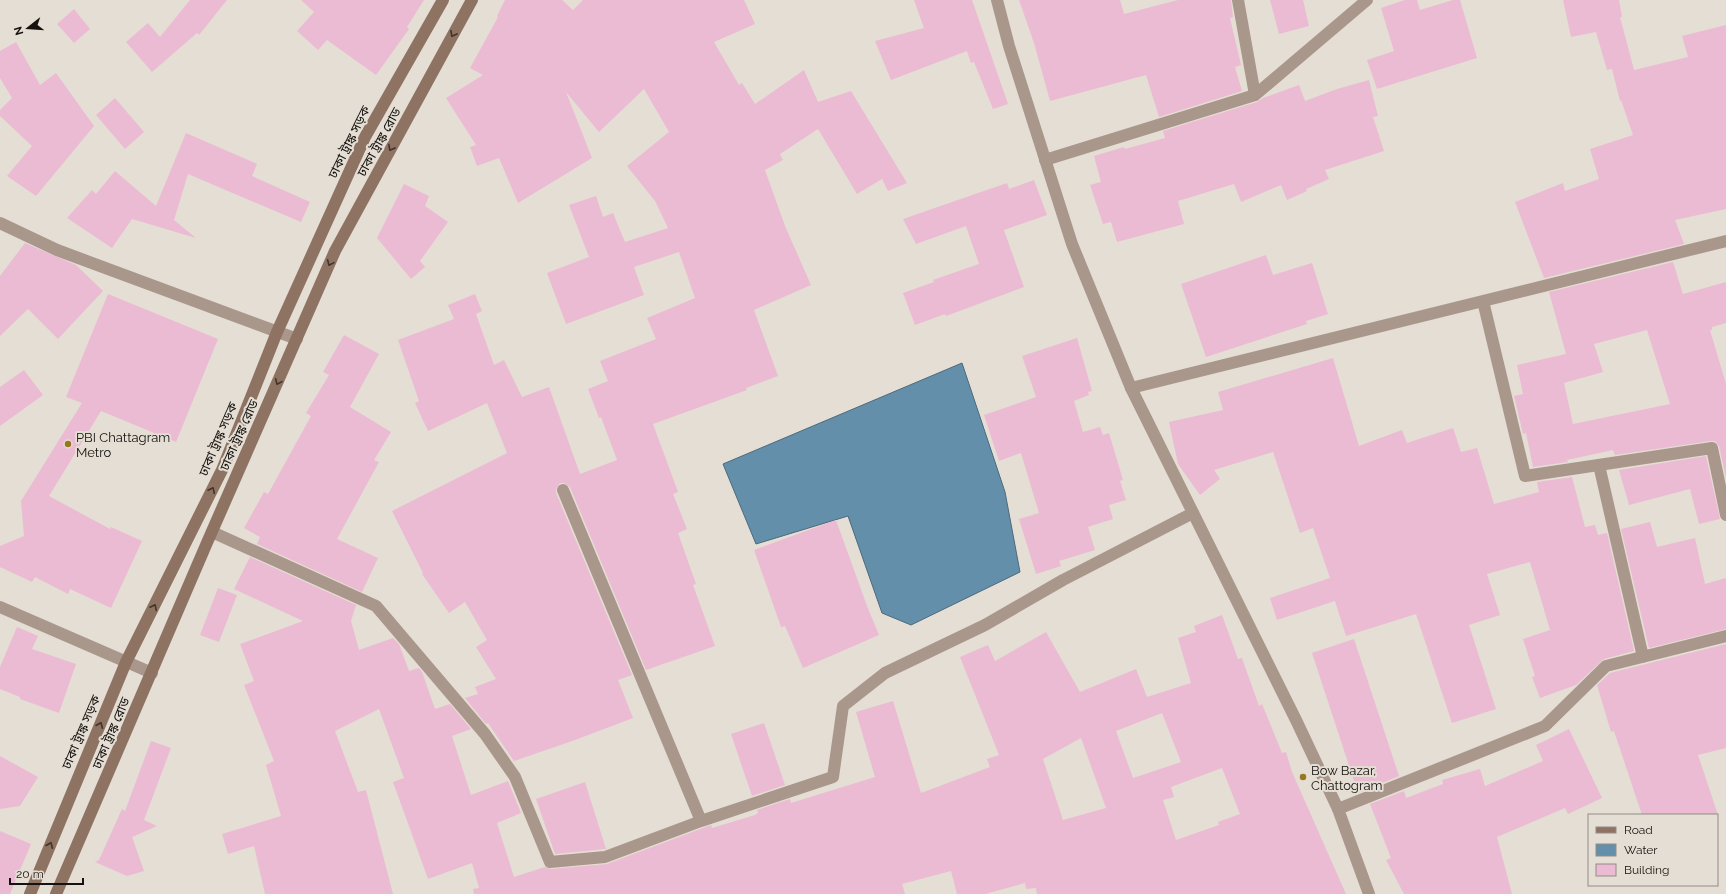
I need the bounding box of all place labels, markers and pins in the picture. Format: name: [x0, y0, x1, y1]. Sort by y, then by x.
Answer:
place label: PBI Chattagram Metro: [76, 430, 170, 460]
marker: PBI Chattagram Metro: [63, 439, 73, 449]
place label: Bow Bazar, Chattogram: [1311, 763, 1383, 793]
marker: Bow Bazar, Chattogram: [1298, 772, 1308, 782]

